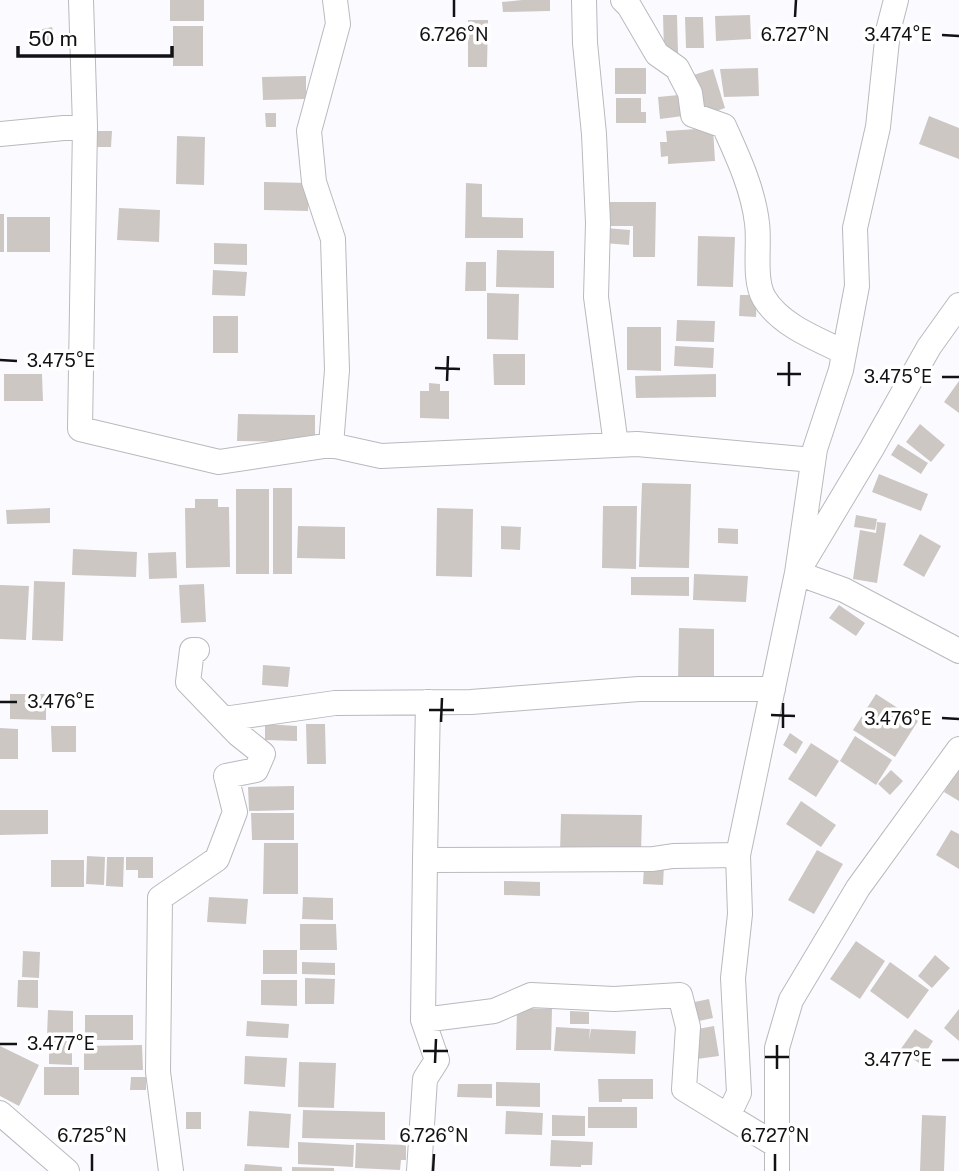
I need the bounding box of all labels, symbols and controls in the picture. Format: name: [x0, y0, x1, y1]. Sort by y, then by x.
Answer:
scale bar: [18, 14, 172, 58]
text: 6.726°N: [419, 24, 489, 45]
text: 6.727°N: [761, 24, 829, 45]
text: 3.474°E: [864, 24, 932, 45]
text: 50 m: [28, 26, 78, 51]
text: 3.475°E: [27, 350, 95, 371]
text: 3.475°E: [864, 366, 932, 387]
text: 3.476°E: [27, 691, 95, 712]
text: 3.476°E: [864, 708, 932, 729]
text: 3.477°E: [27, 1033, 95, 1054]
text: 3.477°E: [864, 1049, 932, 1070]
text: 6.725°N: [57, 1125, 127, 1146]
text: 6.726°N: [399, 1125, 469, 1146]
text: 6.727°N: [741, 1125, 809, 1146]

